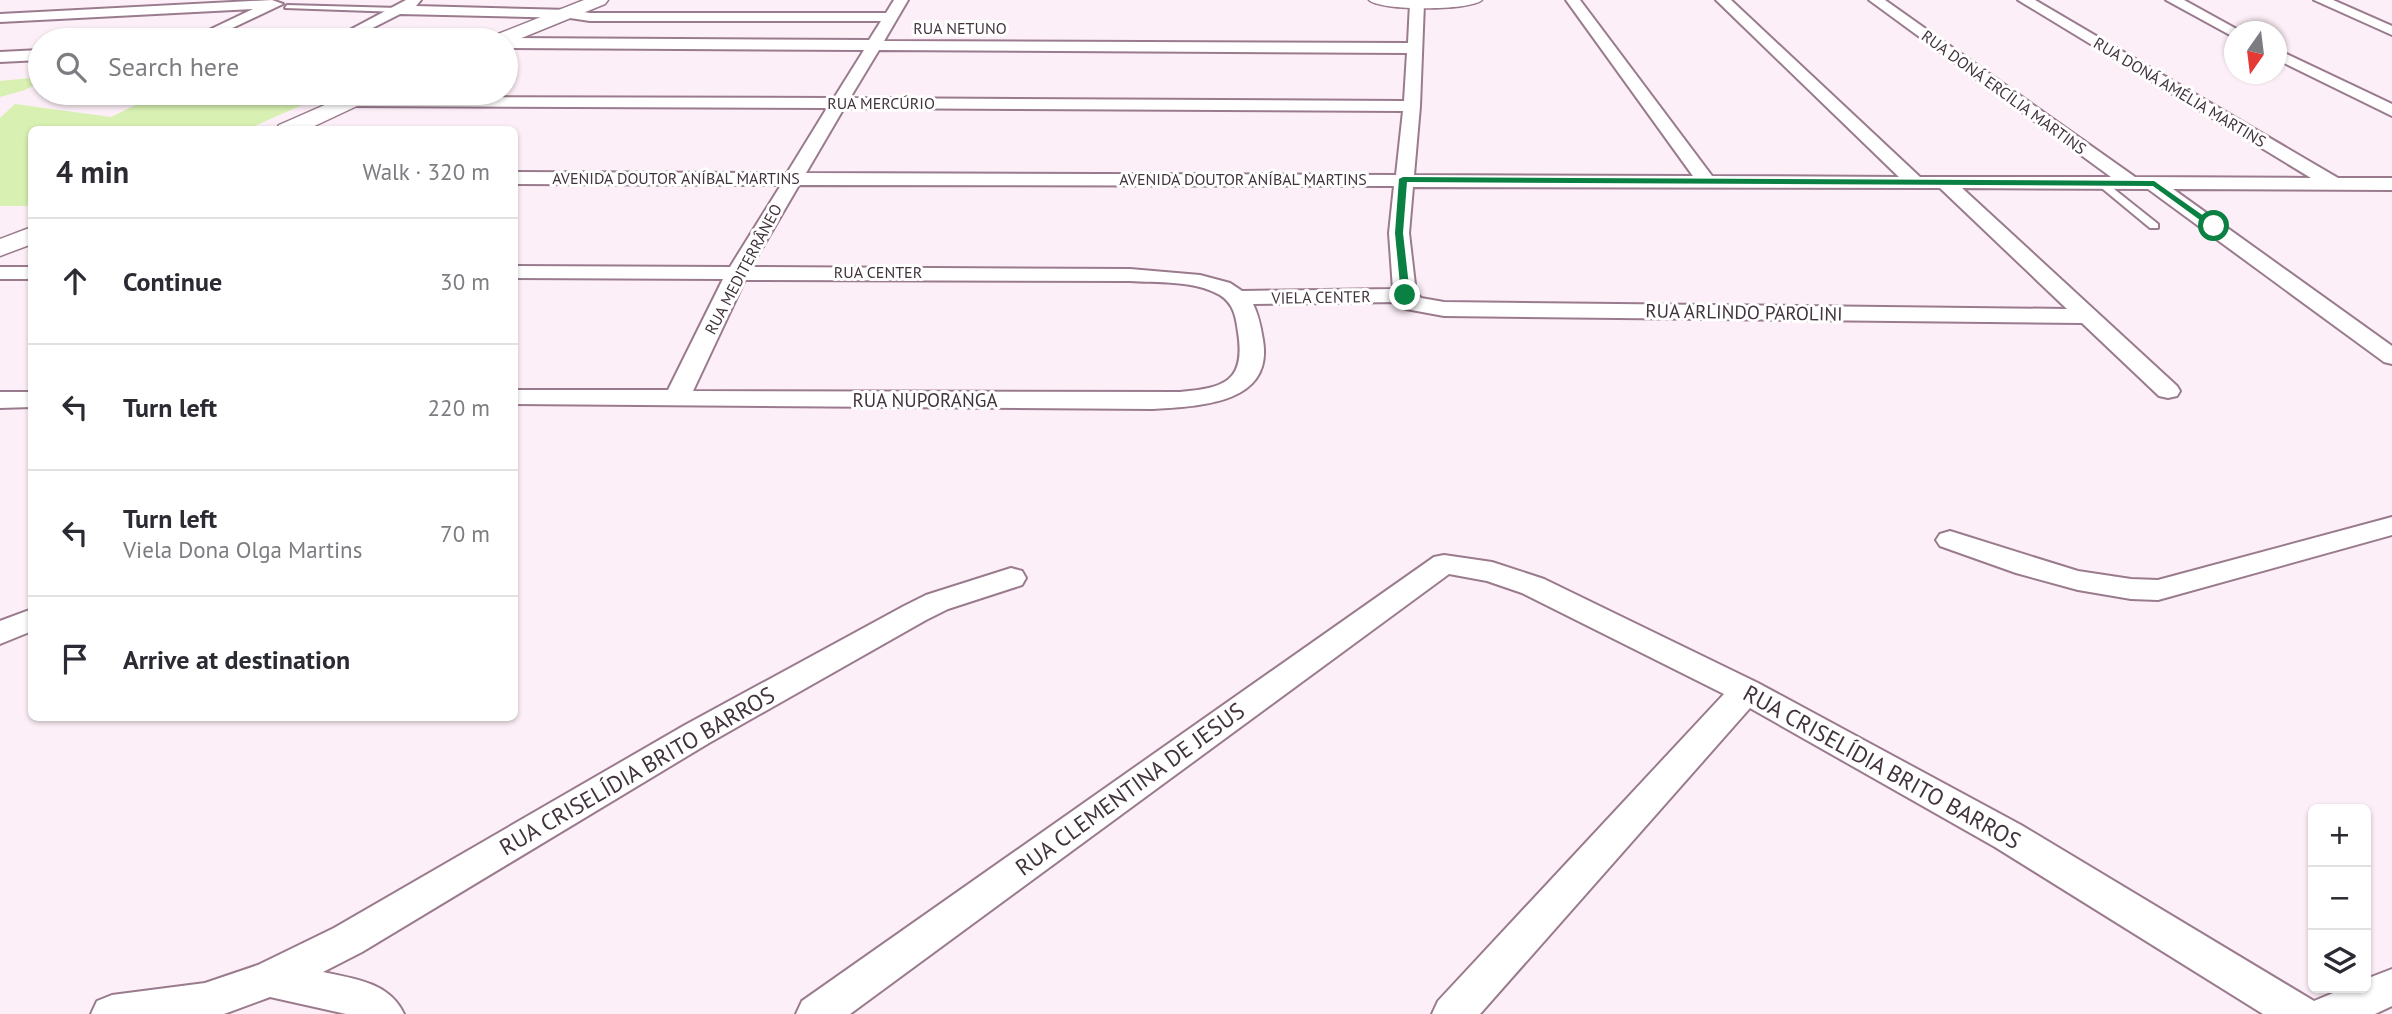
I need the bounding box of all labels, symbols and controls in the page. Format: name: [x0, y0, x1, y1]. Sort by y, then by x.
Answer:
street label: RUA NETUNO: [913, 18, 1007, 38]
north arrow: [2224, 21, 2287, 84]
street label: RUA DONÁ ERCÍLIA MARTINS: [1918, 26, 2090, 158]
search box: [28, 28, 518, 105]
street label: RUA DONÁ AMÉLIA MARTINS: [2090, 33, 2270, 151]
icon: search: [52, 48, 90, 86]
text: Search here: [108, 50, 239, 83]
street label: RUA MERCÚRIO: [827, 93, 935, 113]
text: 4 min: [56, 152, 129, 191]
text: Walk · 320 m: [363, 157, 490, 186]
street label: AVENIDA DOUTOR ANÍBAL MARTINS: [552, 168, 800, 188]
street label: AVENIDA DOUTOR ANÍBAL MARTINS: [1119, 169, 1367, 189]
street label: RUA MEDITERRÂNEO: [700, 200, 786, 338]
route start: [2198, 210, 2229, 241]
icon: ahead: [56, 262, 94, 300]
street label: RUA CENTER: [834, 262, 922, 282]
text: Continue: [123, 265, 222, 298]
text: 30 m: [440, 267, 490, 296]
route end: [1389, 279, 1420, 310]
street label: VIELA CENTER: [1270, 286, 1371, 308]
street label: RUA ARLINDO PAROLINI: [1645, 298, 1843, 326]
icon: left: [56, 388, 94, 426]
street label: RUA NUPORANGA: [852, 388, 998, 412]
text: Turn left: [123, 391, 217, 424]
text: 220 m: [428, 393, 490, 422]
text: Turn left: [123, 502, 217, 535]
icon: left: [56, 514, 94, 552]
text: 70 m: [440, 519, 490, 548]
text: Viela Dona Olga Martins: [123, 535, 362, 564]
icon: arrive: [56, 640, 94, 678]
text: Arrive at destination: [123, 643, 350, 676]
street label: RUA CRISELÍDIA BRITO BARROS: [1738, 678, 2026, 855]
street label: RUA CRISELÍDIA BRITO BARROS: [494, 680, 779, 861]
street label: RUA CLEMENTINA DE JESUS: [1009, 696, 1250, 882]
map controls: [2308, 804, 2371, 993]
button: +: [2308, 804, 2371, 867]
button: −: [2308, 867, 2371, 930]
button: layers: [2308, 930, 2371, 993]

